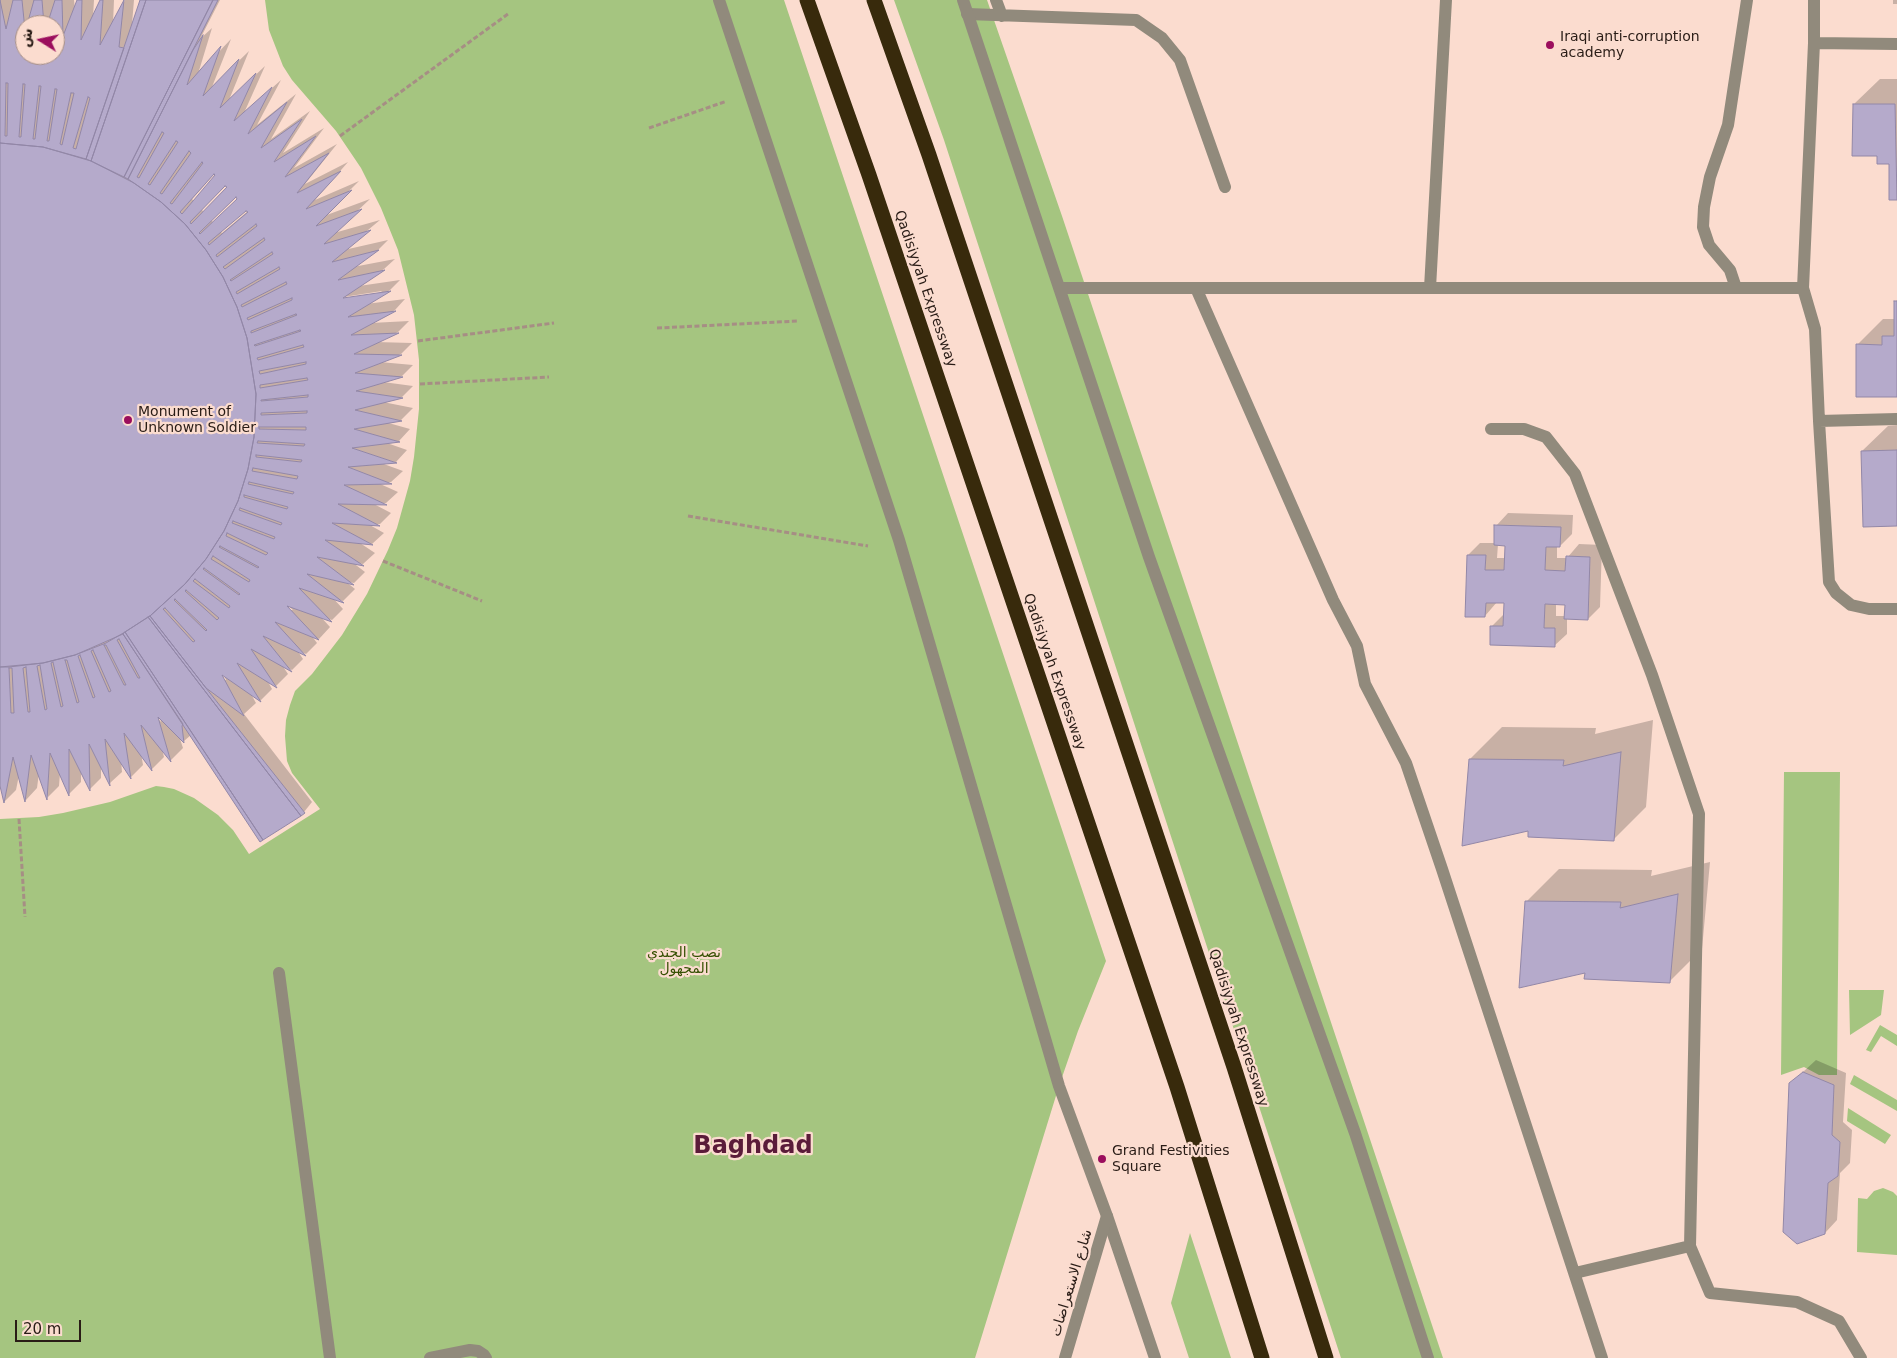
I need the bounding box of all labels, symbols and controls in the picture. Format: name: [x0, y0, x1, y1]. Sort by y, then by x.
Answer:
north arrow: [15, 15, 65, 65]
text: ش: [17, 27, 36, 48]
place label: Iraqi anti-corruption academy: [1560, 29, 1700, 62]
marker: Iraqi anti-corruption academy: [1544, 39, 1556, 51]
street label: Qadisiyyah Expressway: [890, 208, 960, 370]
place label: Monument of Unknown Soldier: [138, 404, 256, 437]
marker: Monument of Unknown Soldier: [122, 414, 134, 426]
street label: Qadisiyyah Expressway: [1019, 591, 1089, 753]
park label: نصب الجندي المجهول: [647, 945, 721, 978]
street label: Qadisiyyah Expressway: [1205, 947, 1271, 1109]
district label: Baghdad: [693, 1133, 813, 1161]
place label: Grand Festivities Square: [1112, 1143, 1229, 1176]
marker: Grand Festivities Square: [1096, 1153, 1108, 1165]
street label: شارع الاستعراضات: [1048, 1227, 1096, 1339]
scale bar: [18, 1310, 84, 1342]
text: 20 m: [23, 1320, 61, 1338]

